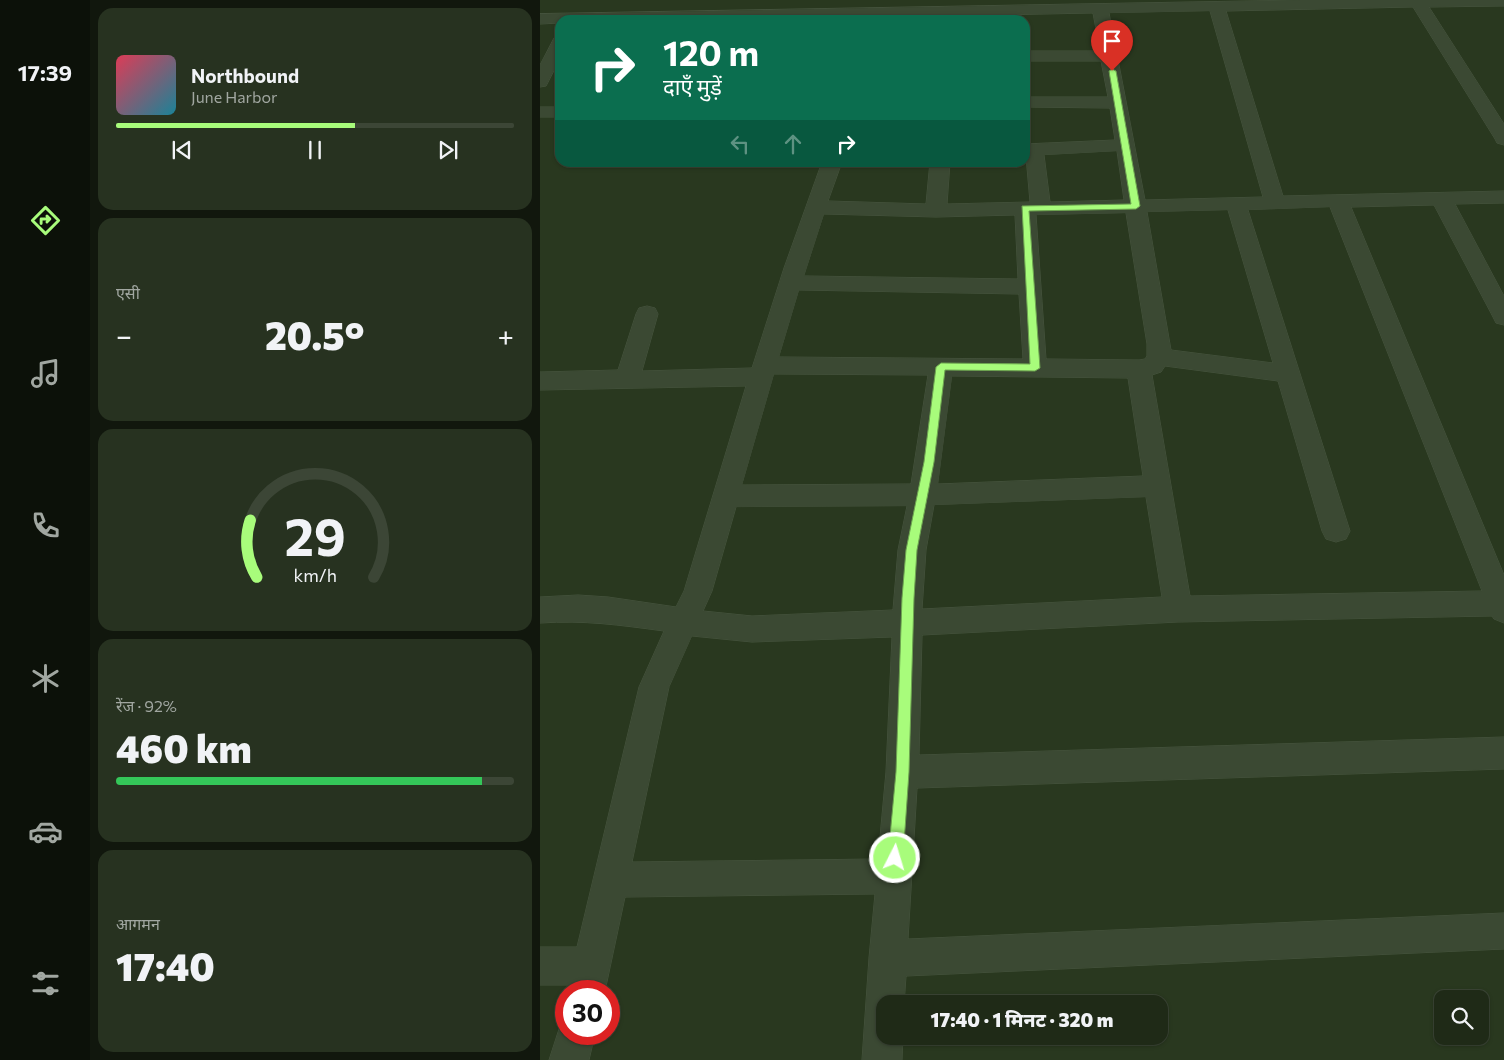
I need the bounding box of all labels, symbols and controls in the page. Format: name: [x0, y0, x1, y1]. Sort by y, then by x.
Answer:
pin: [1091, 20, 1133, 71]
icon: arrive: [1098, 27, 1126, 55]
text: 120 m: [663, 30, 759, 73]
icon: right: [580, 35, 645, 100]
text: 17:39: [18, 59, 72, 86]
text: Northbound: [191, 64, 299, 87]
text: दाएँ मुड़ें: [663, 73, 722, 100]
text: June Harbor: [191, 87, 277, 106]
icon: left: [726, 130, 754, 158]
icon: ahead: [779, 130, 807, 158]
icon: right: [832, 130, 860, 158]
icon: previous: [168, 136, 196, 164]
icon: pause: [301, 136, 329, 164]
icon: next: [434, 136, 462, 164]
icon: directions: [28, 203, 63, 238]
text: एसी: [116, 283, 140, 302]
text: 20.5°: [265, 311, 365, 358]
text: −: [116, 318, 132, 352]
text: +: [498, 318, 514, 352]
icon: music: [28, 356, 63, 391]
text: 29: [284, 503, 346, 567]
icon: phone: [28, 508, 63, 543]
text: km/h: [293, 564, 337, 586]
icon: climate: [28, 661, 63, 696]
text: रेंज · 92%: [116, 696, 177, 715]
text: 460 km: [116, 724, 252, 771]
icon: car: [28, 814, 63, 849]
position arrow: [868, 831, 920, 883]
text: आगमन: [116, 914, 160, 933]
text: 17:40: [116, 942, 215, 989]
icon: filters: [28, 966, 63, 1001]
speed limit sign: 30: [555, 980, 620, 1045]
map controls: [1434, 990, 1489, 1045]
button: search: [1434, 990, 1489, 1045]
text: 17:40 · 1 मिनट · 320 m: [931, 1008, 1113, 1031]

